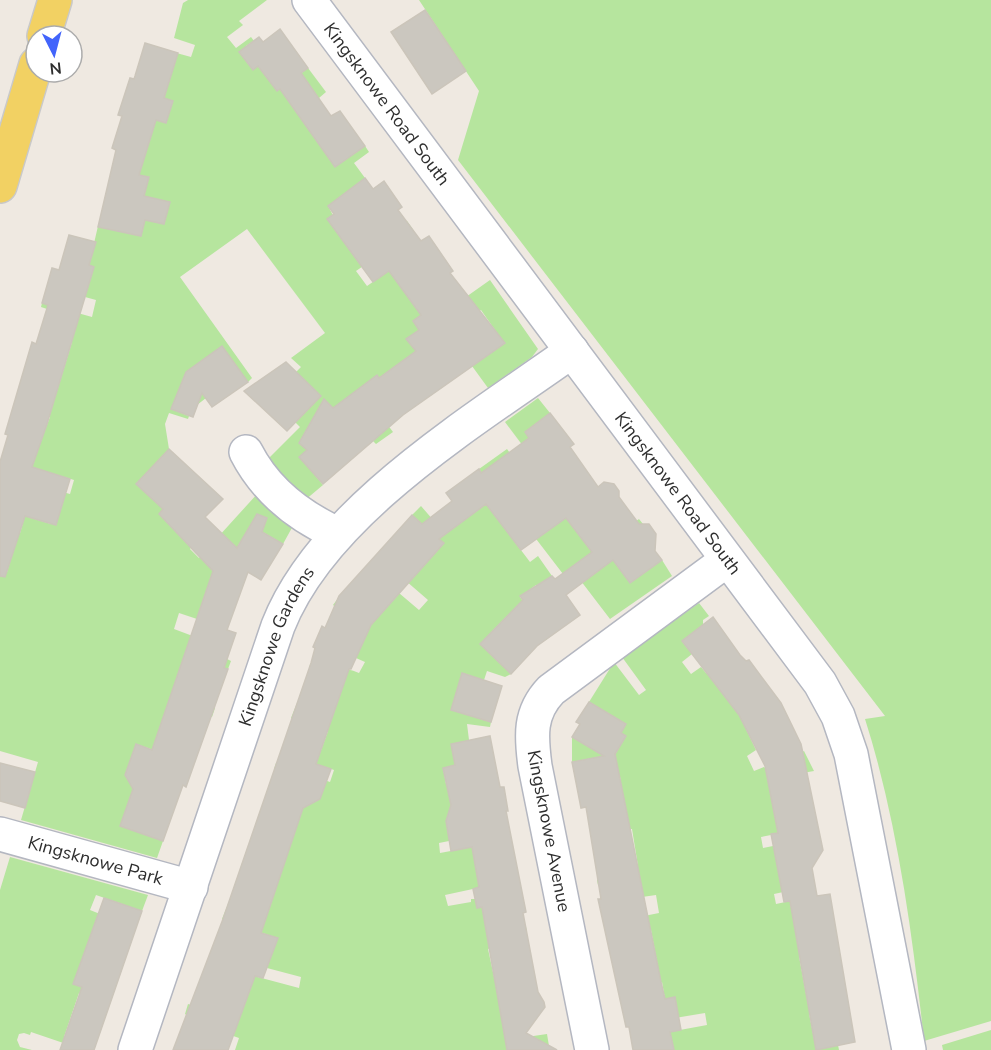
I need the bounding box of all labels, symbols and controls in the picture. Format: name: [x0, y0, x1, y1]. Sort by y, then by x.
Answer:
street label: Kingsknowe Road South: [318, 18, 456, 190]
north arrow: [24, 24, 84, 84]
text: N: [48, 56, 63, 79]
street label: Kingsknowe Road South: [609, 407, 747, 580]
street label: Kingsknowe Gardens: [233, 562, 320, 729]
street label: Kingsknowe Avenue: [522, 748, 576, 914]
street label: Kingsknowe Park: [25, 830, 167, 891]

